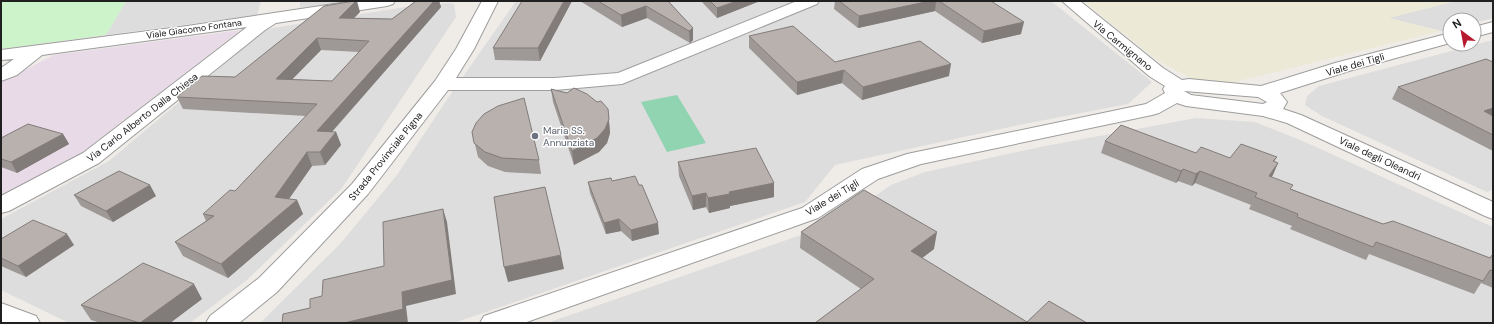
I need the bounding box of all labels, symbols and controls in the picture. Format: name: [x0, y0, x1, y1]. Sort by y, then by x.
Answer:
north arrow: [1442, 12, 1482, 52]
text: N: [1450, 15, 1464, 32]
street label: Viale Giacomo Fontana: [145, 16, 243, 42]
street label: Via Carmignano: [1090, 17, 1155, 74]
street label: Viale dei Tigli: [1324, 50, 1386, 79]
street label: Via Carlo Alberto Dalla Chiesa: [84, 70, 201, 165]
street label: Strada Provinciale Pigna: [345, 109, 425, 203]
place label: Maria SS. Annunziata: [543, 124, 594, 149]
marker: Maria SS. Annunziata: [530, 131, 540, 141]
street label: Viale degli Oleandri: [1337, 134, 1423, 183]
street label: Viale dei Tigli: [803, 176, 861, 219]

